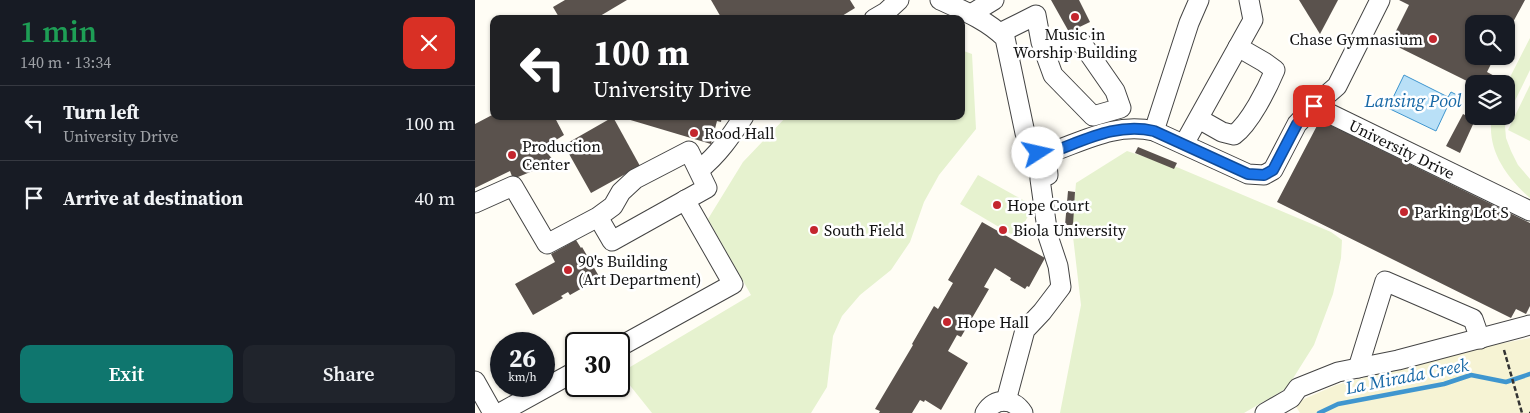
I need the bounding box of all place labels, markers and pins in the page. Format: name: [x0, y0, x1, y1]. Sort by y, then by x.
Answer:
marker: Music in Worship Building: [1069, 11, 1081, 23]
place label: Music in Worship Building: [1013, 23, 1137, 63]
place label: Chase Gymnasium: [1289, 28, 1423, 50]
marker: Chase Gymnasium: [1427, 33, 1439, 45]
pin: [1293, 85, 1335, 127]
place label: Rood Hall: [704, 122, 775, 144]
marker: Rood Hall: [688, 127, 700, 139]
place label: Production Center: [522, 135, 601, 175]
marker: Production Center: [506, 149, 518, 161]
place label: Hope Court: [1007, 194, 1090, 216]
marker: Hope Court: [991, 199, 1003, 211]
place label: Parking Lot S: [1414, 201, 1509, 223]
marker: Parking Lot S: [1398, 206, 1410, 218]
place label: South Field: [824, 219, 904, 241]
place label: Biola University: [1013, 219, 1127, 241]
marker: South Field: [808, 224, 820, 236]
marker: Biola University: [997, 224, 1009, 236]
place label: 90's Building (Art Department): [578, 250, 701, 290]
marker: 90's Building (Art Department): [562, 264, 574, 276]
place label: Hope Hall: [957, 311, 1029, 333]
marker: Hope Hall: [941, 316, 953, 328]

